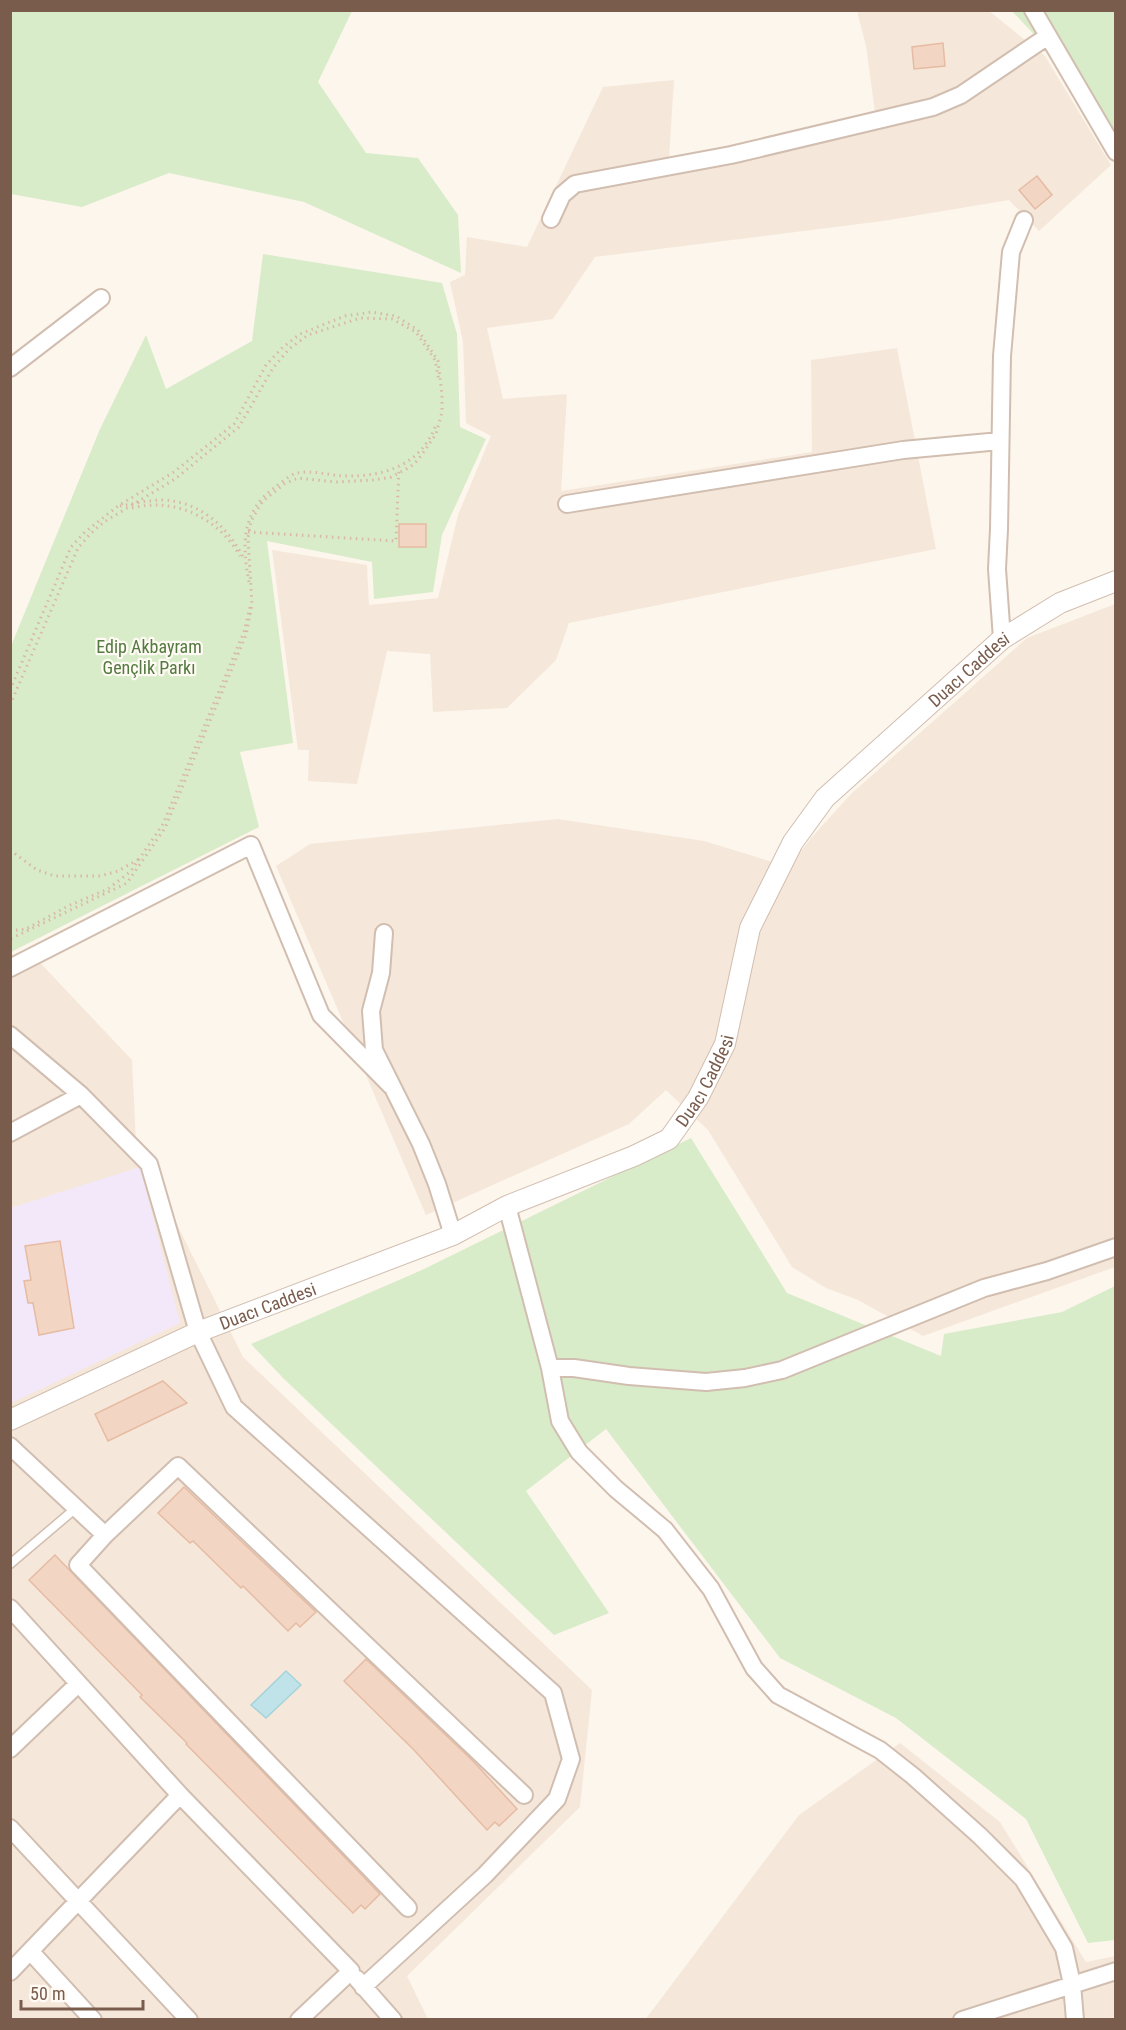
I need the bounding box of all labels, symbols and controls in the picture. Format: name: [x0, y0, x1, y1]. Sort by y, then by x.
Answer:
street label: Duacı Caddesi: [924, 627, 1013, 711]
park label: Edip Akbayram Gençlik Parkı: [96, 636, 202, 678]
street label: Duacı Caddesi: [671, 1033, 737, 1130]
street label: Duacı Caddesi: [216, 1278, 319, 1333]
scale bar: [21, 1973, 142, 2011]
text: 50 m: [30, 1983, 65, 2004]

